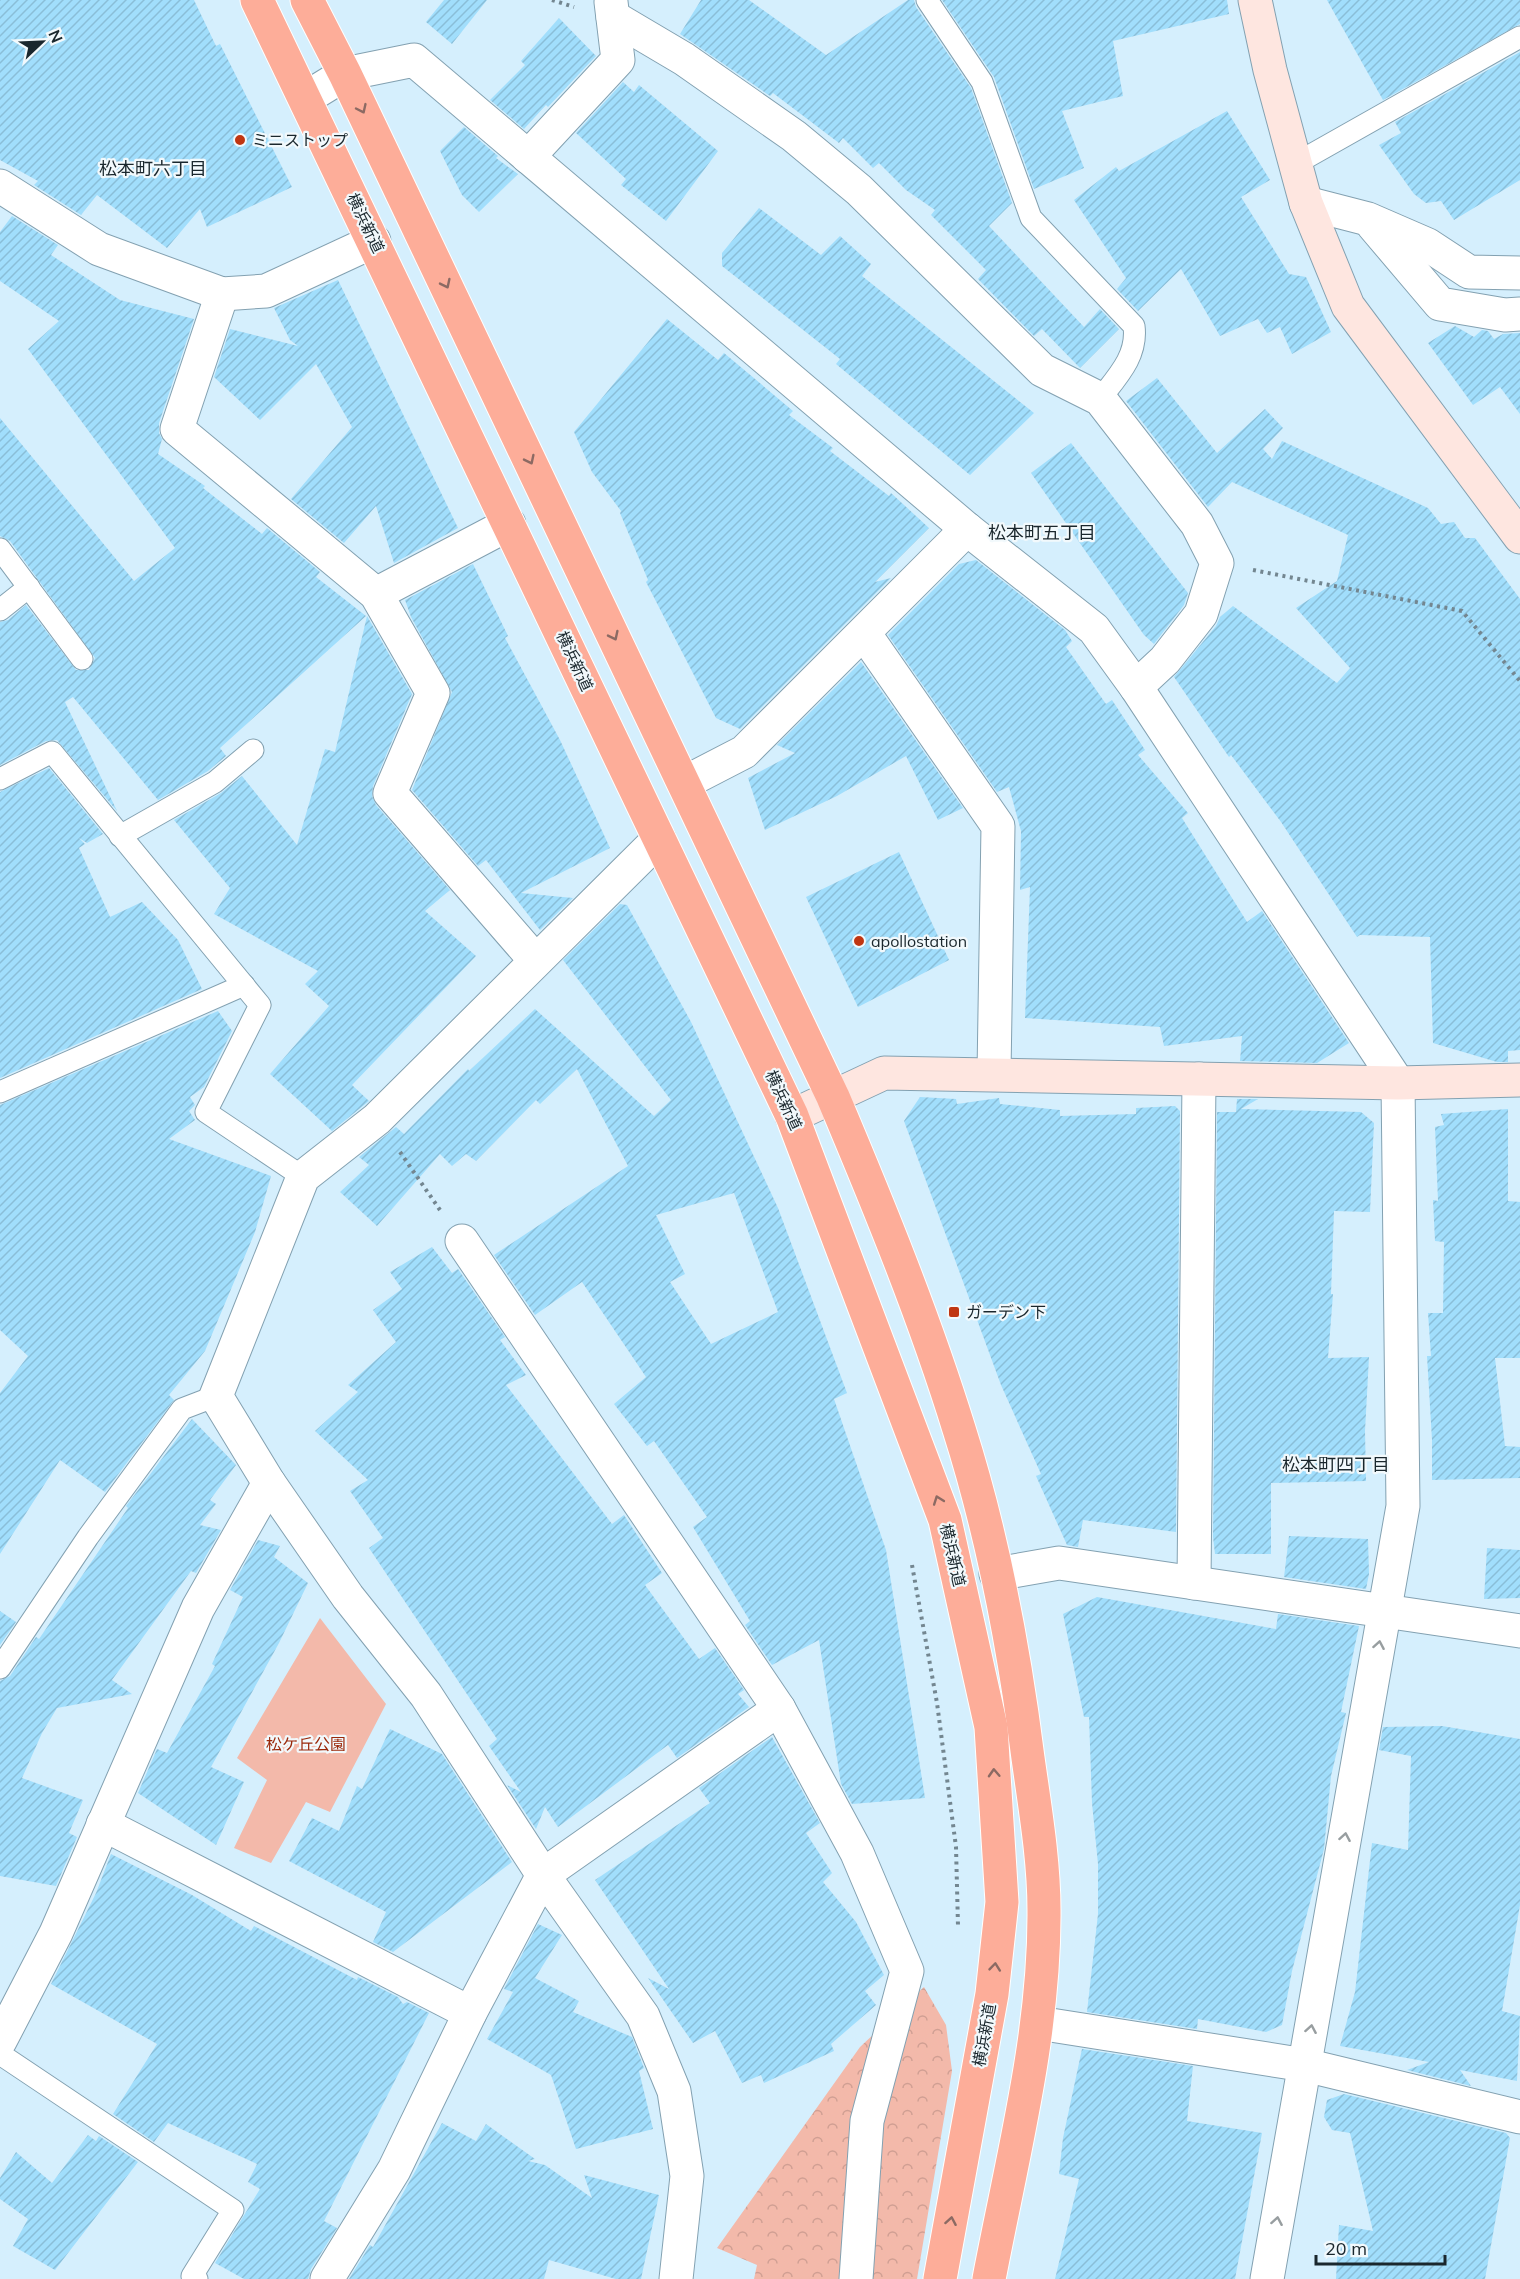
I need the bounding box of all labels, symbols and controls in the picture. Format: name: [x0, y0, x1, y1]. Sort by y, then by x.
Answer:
north arrow: [12, 12, 72, 72]
text: N: [44, 27, 67, 46]
one-way arrow: [354, 102, 366, 113]
place label: ミニストップ: [252, 130, 348, 150]
marker: ミニストップ: [233, 133, 247, 147]
district label: 松本町六丁目: [99, 157, 207, 180]
street label: 横浜新道: [343, 190, 389, 256]
one-way arrow: [438, 278, 450, 289]
one-way arrow: [522, 454, 534, 465]
district label: 松本町五丁目: [988, 521, 1096, 544]
street label: 横浜新道: [552, 628, 598, 694]
one-way arrow: [606, 630, 618, 641]
place label: apollostation: [871, 931, 967, 951]
marker: apollostation: [852, 934, 866, 948]
street label: 横浜新道: [761, 1067, 807, 1133]
place label: ガーデン下: [966, 1302, 1046, 1322]
marker: ガーデン下: [947, 1305, 961, 1319]
district label: 松本町四丁目: [1282, 1453, 1390, 1476]
one-way arrow: [933, 1496, 945, 1507]
street label: 横浜新道: [936, 1522, 970, 1588]
one-way arrow: [1372, 1641, 1385, 1651]
park label: 松ケ丘公園: [266, 1734, 346, 1754]
one-way arrow: [988, 1768, 1001, 1777]
one-way arrow: [1338, 1833, 1351, 1843]
one-way arrow: [988, 1963, 1001, 1972]
street label: 横浜新道: [969, 2002, 999, 2068]
one-way arrow: [1304, 2025, 1317, 2035]
one-way arrow: [944, 2217, 957, 2227]
one-way arrow: [1270, 2217, 1283, 2227]
scale bar: [1316, 2228, 1445, 2266]
text: 20 m: [1325, 2237, 1367, 2260]

